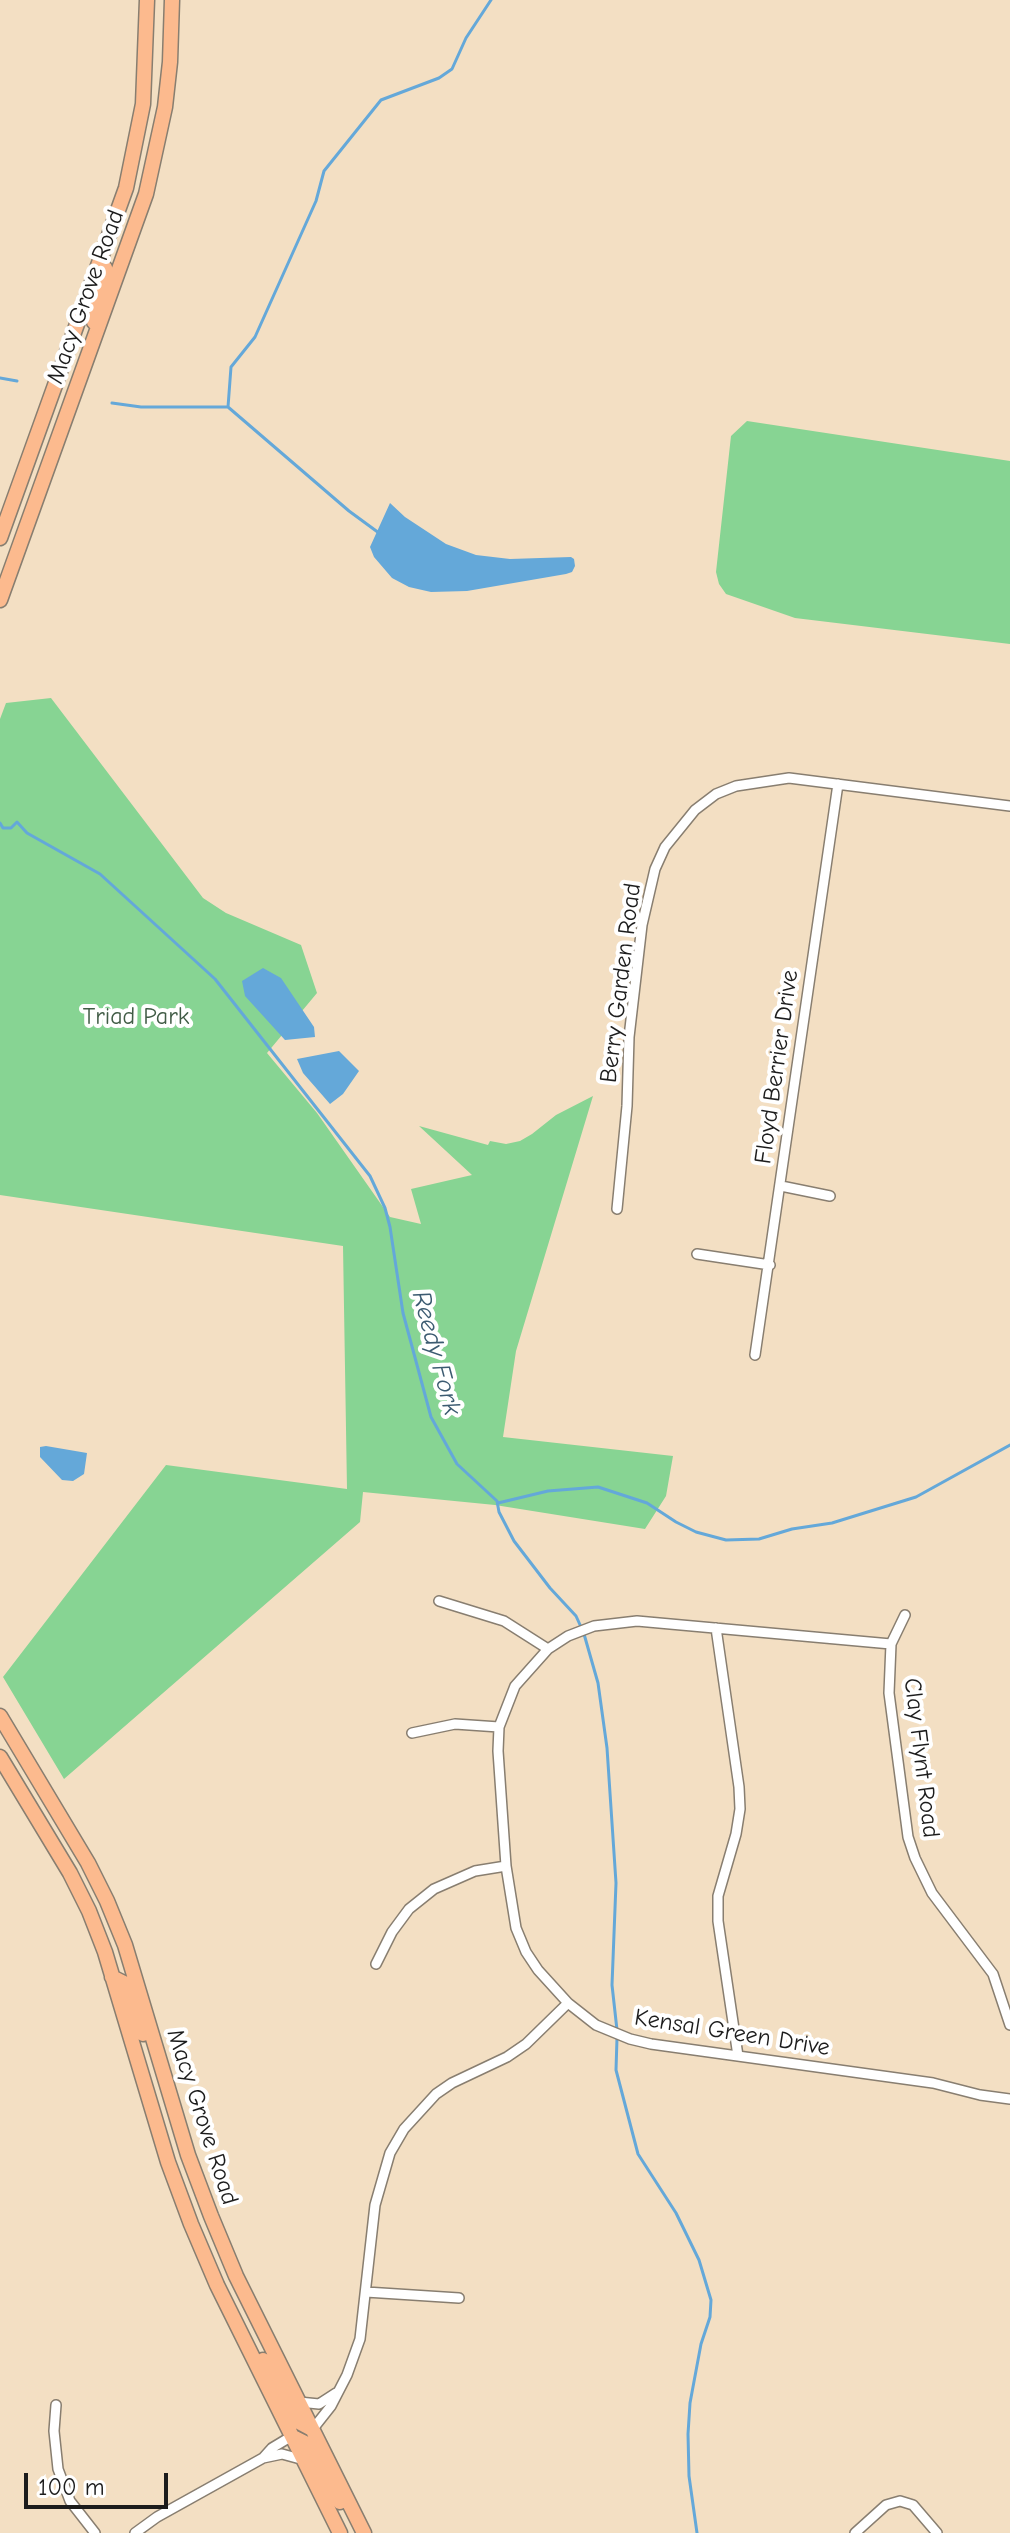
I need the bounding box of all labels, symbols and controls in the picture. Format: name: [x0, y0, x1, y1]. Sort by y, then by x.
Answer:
street label: Macy Grove Road: [41, 206, 131, 388]
street label: Berry Garden Road: [594, 882, 648, 1084]
street label: Floyd Berrier Drive: [749, 968, 805, 1166]
park label: Triad Park: [83, 1003, 189, 1031]
water label: Reedy Fork: [404, 1287, 468, 1419]
street label: Clay Flynt Road: [897, 1676, 945, 1840]
street label: Kensal Green Drive: [632, 2003, 832, 2063]
street label: Macy Grove Road: [160, 2026, 244, 2208]
scale bar: [28, 2457, 172, 2507]
text: 100 m: [38, 2473, 105, 2501]

